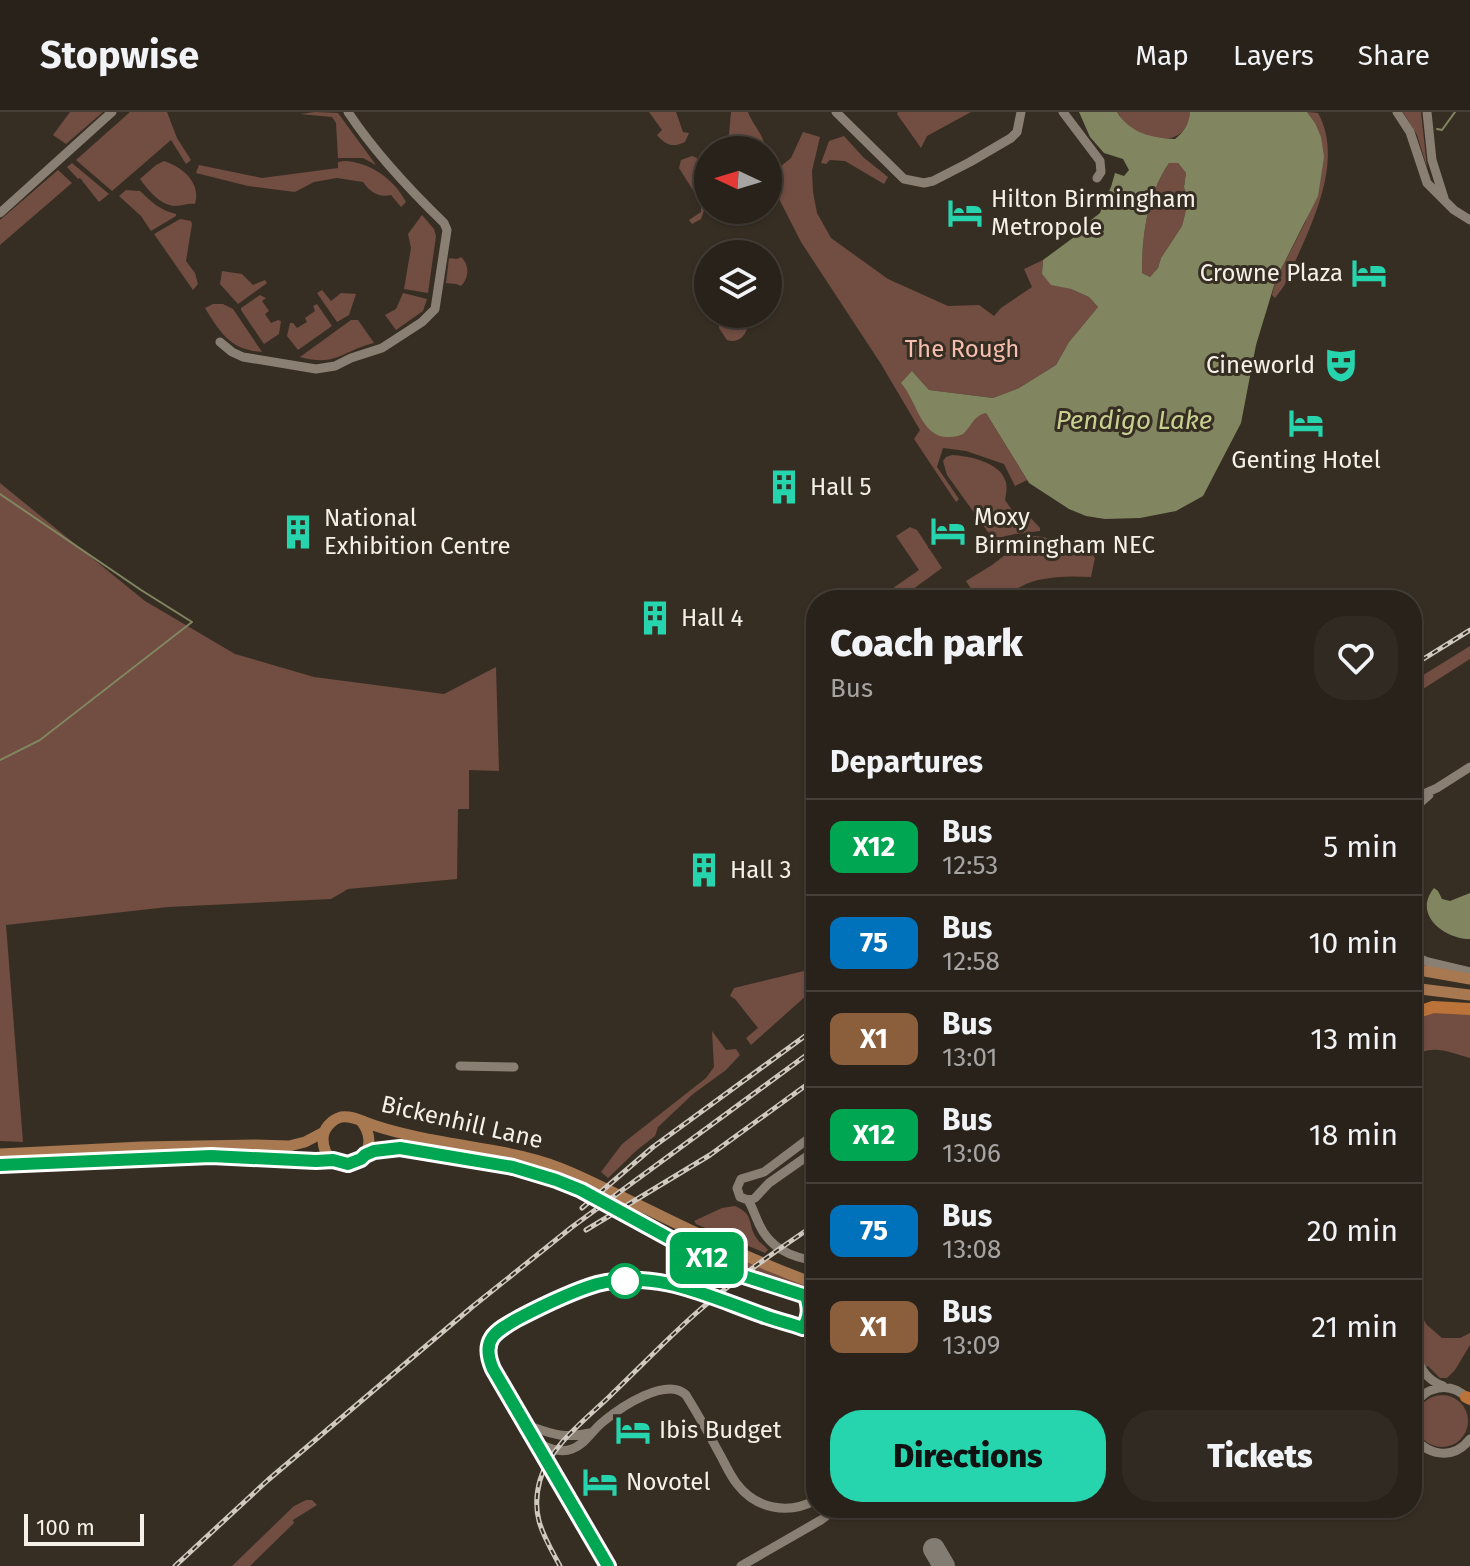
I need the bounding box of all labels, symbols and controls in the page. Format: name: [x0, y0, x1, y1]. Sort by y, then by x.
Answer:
text: Stopwise: [40, 32, 199, 78]
text: Map: [1135, 39, 1189, 72]
text: Layers: [1233, 39, 1314, 72]
text: Share: [1358, 39, 1430, 72]
north arrow: [694, 136, 782, 224]
map controls: [694, 136, 782, 328]
place label: Hilton Birmingham Metropole: [991, 185, 1196, 241]
hotel icon: Hilton Birmingham Metropole: [946, 194, 984, 232]
button: layers: [694, 240, 782, 328]
hotel icon: Crowne Plaza: [1350, 254, 1388, 292]
place label: Crowne Plaza: [1200, 259, 1343, 287]
park label: The Rough: [905, 335, 1019, 363]
theatre icon: Cineworld: [1322, 346, 1360, 384]
place label: Cineworld: [1206, 351, 1315, 379]
hotel icon: Genting Hotel: [1287, 404, 1325, 442]
water label: Pendigo Lake: [1056, 405, 1212, 436]
place label: Genting Hotel: [1231, 446, 1381, 474]
building icon: Hall 5: [765, 468, 803, 506]
place label: Hall 5: [810, 473, 872, 501]
place label: Moxy Birmingham NEC: [974, 503, 1155, 559]
place label: National Exhibition Centre: [324, 504, 511, 560]
hotel icon: Moxy Birmingham NEC: [929, 512, 967, 550]
building icon: National Exhibition Centre: [279, 513, 317, 551]
building icon: Hall 4: [636, 599, 674, 637]
place label: Hall 4: [681, 604, 744, 632]
button: heart: [1314, 616, 1398, 700]
text: Coach park: [830, 620, 1023, 666]
text: Bus: [830, 673, 873, 704]
text: Departures: [830, 744, 983, 780]
text: Bus: [942, 814, 992, 850]
text: 5 min: [1323, 829, 1398, 865]
text: X12: [853, 830, 895, 863]
text: 12:53: [942, 850, 998, 881]
building icon: Hall 3: [685, 851, 723, 889]
place label: Hall 3: [730, 856, 792, 884]
text: Bus: [942, 910, 992, 946]
text: 10 min: [1309, 925, 1398, 961]
text: 75: [860, 926, 888, 959]
text: 12:58: [942, 946, 1000, 977]
text: Bus: [942, 1006, 992, 1042]
text: 13 min: [1310, 1021, 1398, 1057]
text: X1: [860, 1022, 888, 1055]
text: 13:01: [942, 1042, 998, 1073]
street label: Bickenhill Lane: [378, 1090, 546, 1154]
text: Bus: [942, 1102, 992, 1138]
text: 18 min: [1309, 1117, 1398, 1153]
text: X12: [853, 1118, 895, 1151]
text: 13:06: [942, 1138, 1001, 1169]
text: Bus: [942, 1198, 992, 1234]
text: 20 min: [1307, 1213, 1398, 1249]
text: 75: [860, 1214, 888, 1247]
line badge: X12: [661, 1232, 753, 1284]
text: 13:08: [942, 1234, 1001, 1265]
text: X12: [686, 1241, 728, 1274]
unlabelled marker: [608, 1264, 642, 1298]
text: Bus: [942, 1294, 992, 1330]
text: 21 min: [1311, 1309, 1398, 1345]
text: X1: [860, 1310, 888, 1343]
text: 13:09: [942, 1330, 1000, 1361]
button: Directions: [830, 1410, 1106, 1502]
button: Tickets: [1122, 1410, 1398, 1502]
hotel icon: Ibis Budget: [614, 1411, 652, 1449]
place label: Ibis Budget: [659, 1416, 782, 1444]
hotel icon: Novotel: [581, 1463, 619, 1501]
place label: Novotel: [626, 1468, 710, 1496]
scale bar: [24, 1510, 144, 1546]
text: 100 m: [36, 1514, 95, 1541]

